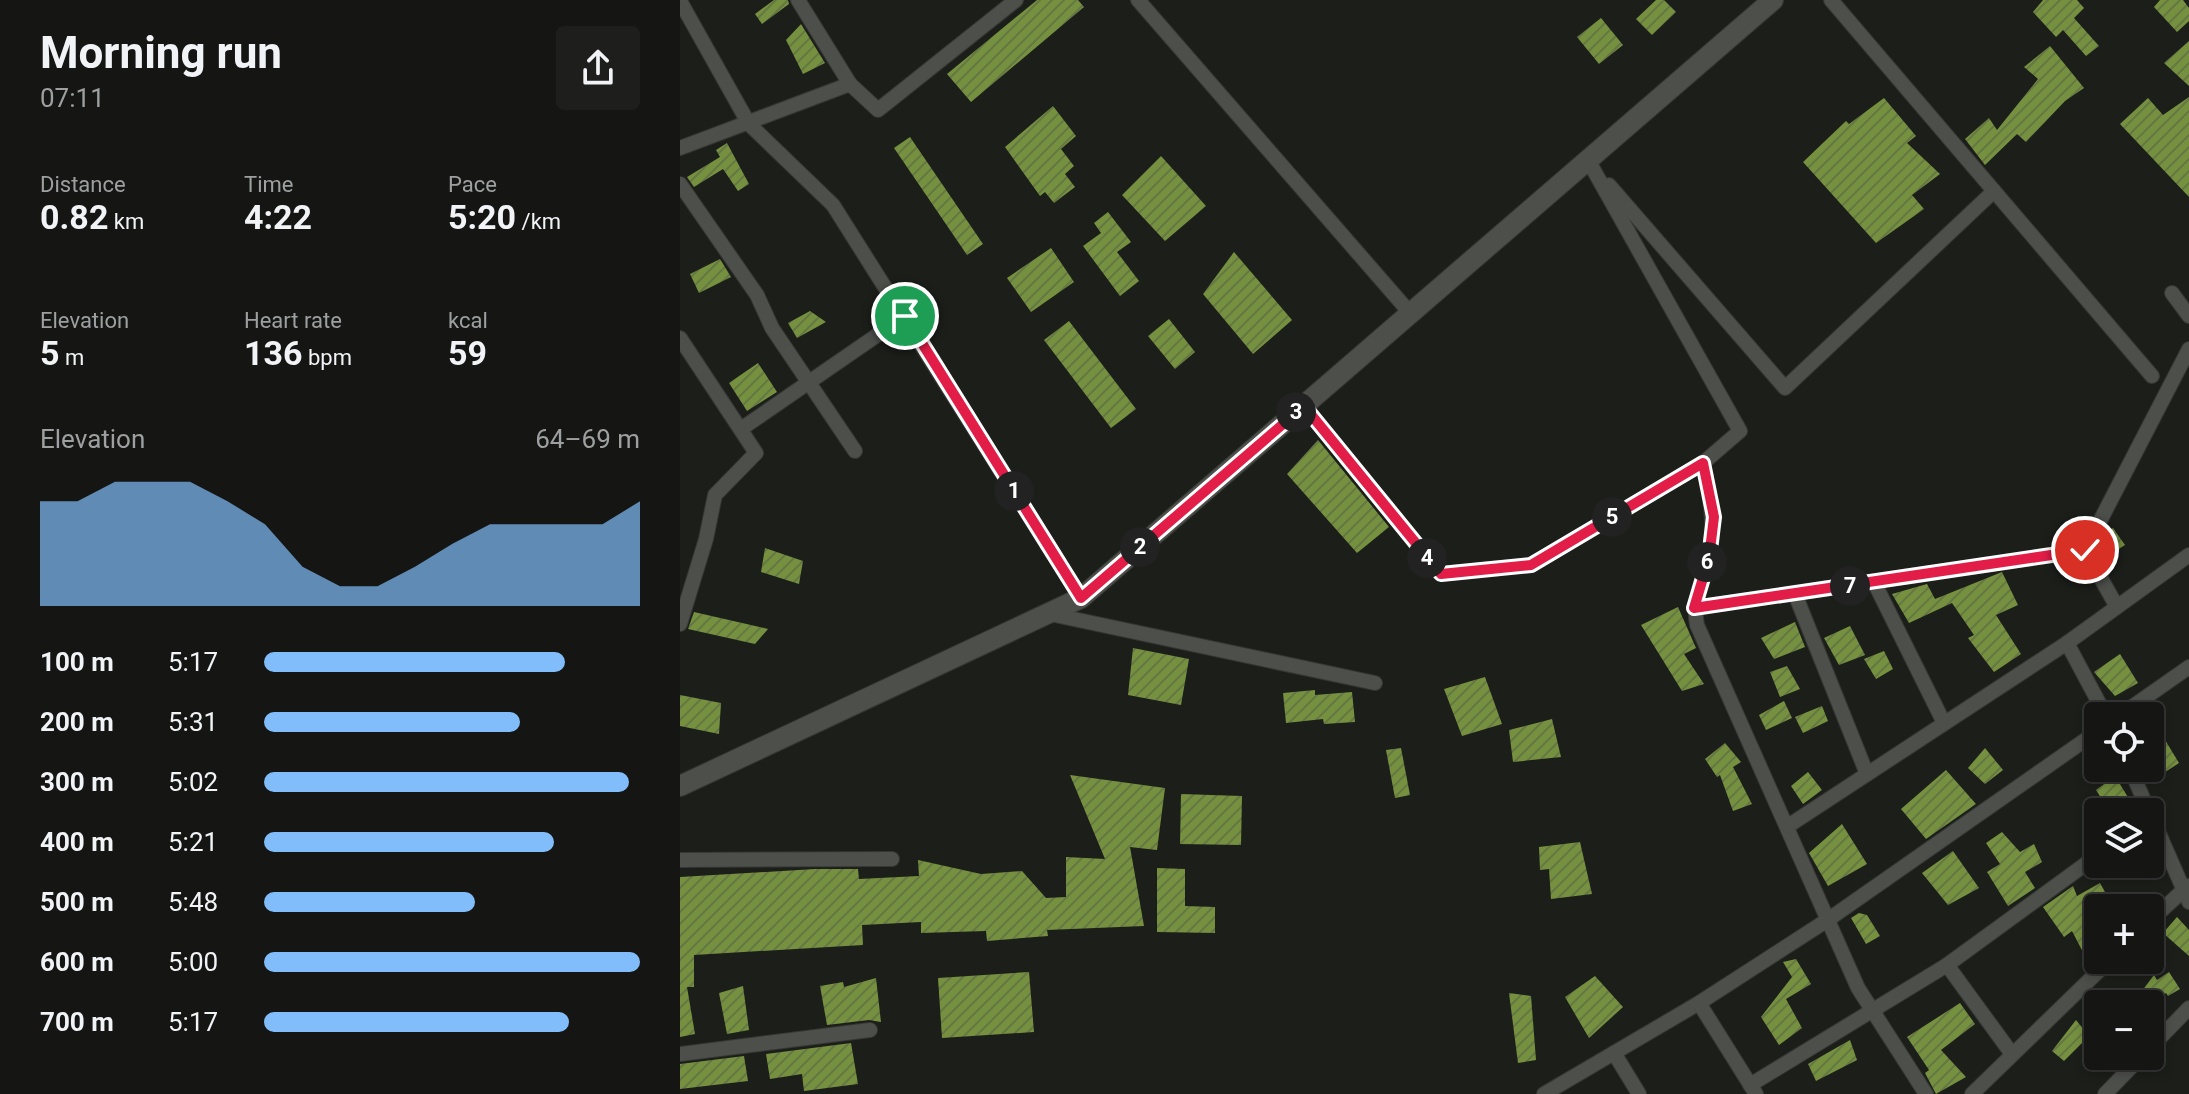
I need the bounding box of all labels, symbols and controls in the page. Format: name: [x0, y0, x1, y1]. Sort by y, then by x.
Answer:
button: share: [556, 26, 640, 110]
text: Morning run: [40, 27, 282, 79]
text: 07:11: [40, 83, 105, 113]
text: Distance: [40, 172, 126, 197]
text: Time: [244, 172, 293, 197]
text: Pace: [448, 172, 497, 197]
text: 0.82: [40, 197, 108, 237]
text: 4:22: [244, 197, 312, 237]
text: 5:20: [448, 197, 516, 237]
text: km: [108, 209, 144, 234]
text: /km: [516, 209, 561, 234]
pin: [871, 282, 939, 350]
icon: arrive: [883, 294, 927, 338]
text: Elevation: [40, 308, 129, 333]
text: Heart rate: [244, 308, 342, 333]
text: kcal: [448, 308, 488, 333]
text: 5: [40, 333, 60, 373]
text: 136: [244, 333, 303, 373]
text: 59: [448, 333, 487, 373]
text: m: [60, 345, 84, 370]
text: bpm: [303, 345, 352, 370]
pin: 3: [1276, 392, 1316, 432]
text: 3: [1290, 399, 1302, 424]
text: Elevation: [40, 424, 145, 454]
text: 64–69 m: [535, 424, 640, 454]
pin: 1: [994, 471, 1034, 511]
text: 1: [1008, 478, 1020, 503]
pin: 5: [1592, 497, 1632, 537]
text: 5: [1606, 504, 1618, 529]
pin: [2051, 516, 2119, 584]
pin: 2: [1120, 527, 1160, 567]
icon: check: [2063, 528, 2107, 572]
text: 2: [1134, 534, 1146, 559]
pin: 4: [1407, 538, 1447, 578]
pin: 6: [1687, 542, 1727, 582]
text: 4: [1421, 545, 1433, 570]
text: 6: [1701, 549, 1713, 574]
pin: 7: [1830, 566, 1870, 606]
text: 7: [1844, 573, 1856, 598]
text: 100 m: [40, 647, 114, 677]
text: 5:17: [168, 647, 218, 677]
map controls: [2084, 702, 2164, 1070]
button: locate: [2084, 702, 2164, 782]
text: 200 m: [40, 707, 114, 737]
text: 5:31: [168, 707, 218, 737]
text: 300 m: [40, 767, 114, 797]
text: 5:02: [168, 767, 218, 797]
button: layers: [2084, 798, 2164, 878]
text: 400 m: [40, 827, 114, 857]
text: 5:21: [168, 827, 218, 857]
text: 500 m: [40, 887, 114, 917]
text: 5:48: [168, 887, 218, 917]
button: +: [2084, 894, 2164, 974]
text: 600 m: [40, 947, 114, 977]
text: 5:00: [168, 947, 218, 977]
button: −: [2084, 990, 2164, 1070]
text: 700 m: [40, 1007, 114, 1037]
text: 5:17: [168, 1007, 218, 1037]

